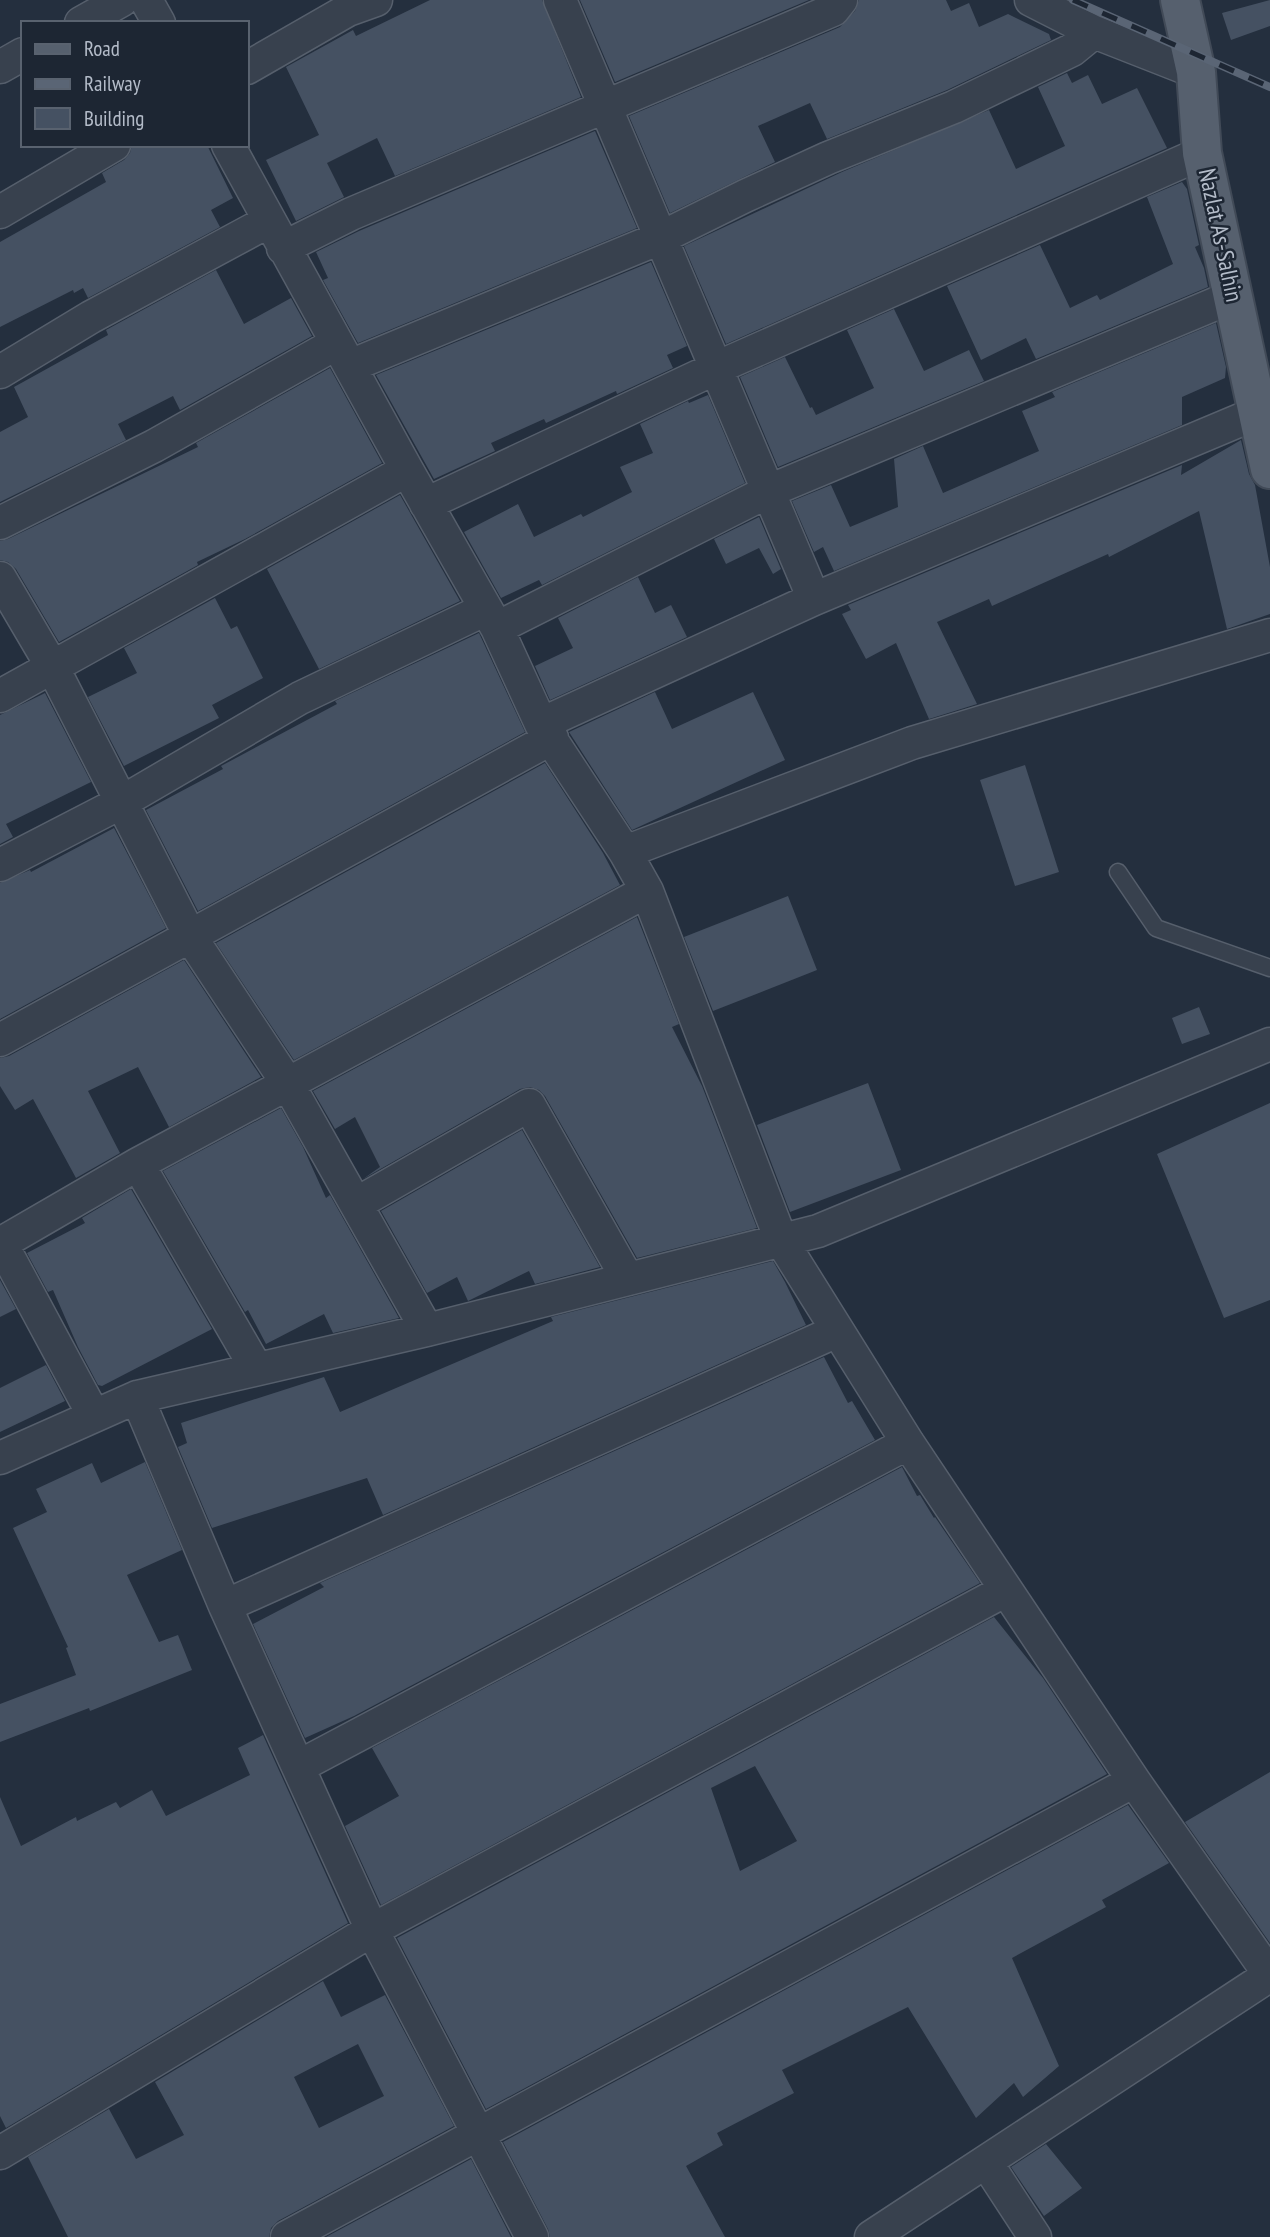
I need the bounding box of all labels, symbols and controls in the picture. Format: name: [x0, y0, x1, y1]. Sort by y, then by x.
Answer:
legend: [21, 21, 248, 147]
text: Road: [84, 35, 120, 62]
text: Railway: [84, 70, 141, 97]
text: Building: [84, 105, 144, 132]
street label: Nazlat As-Salhin: [1192, 165, 1250, 305]

